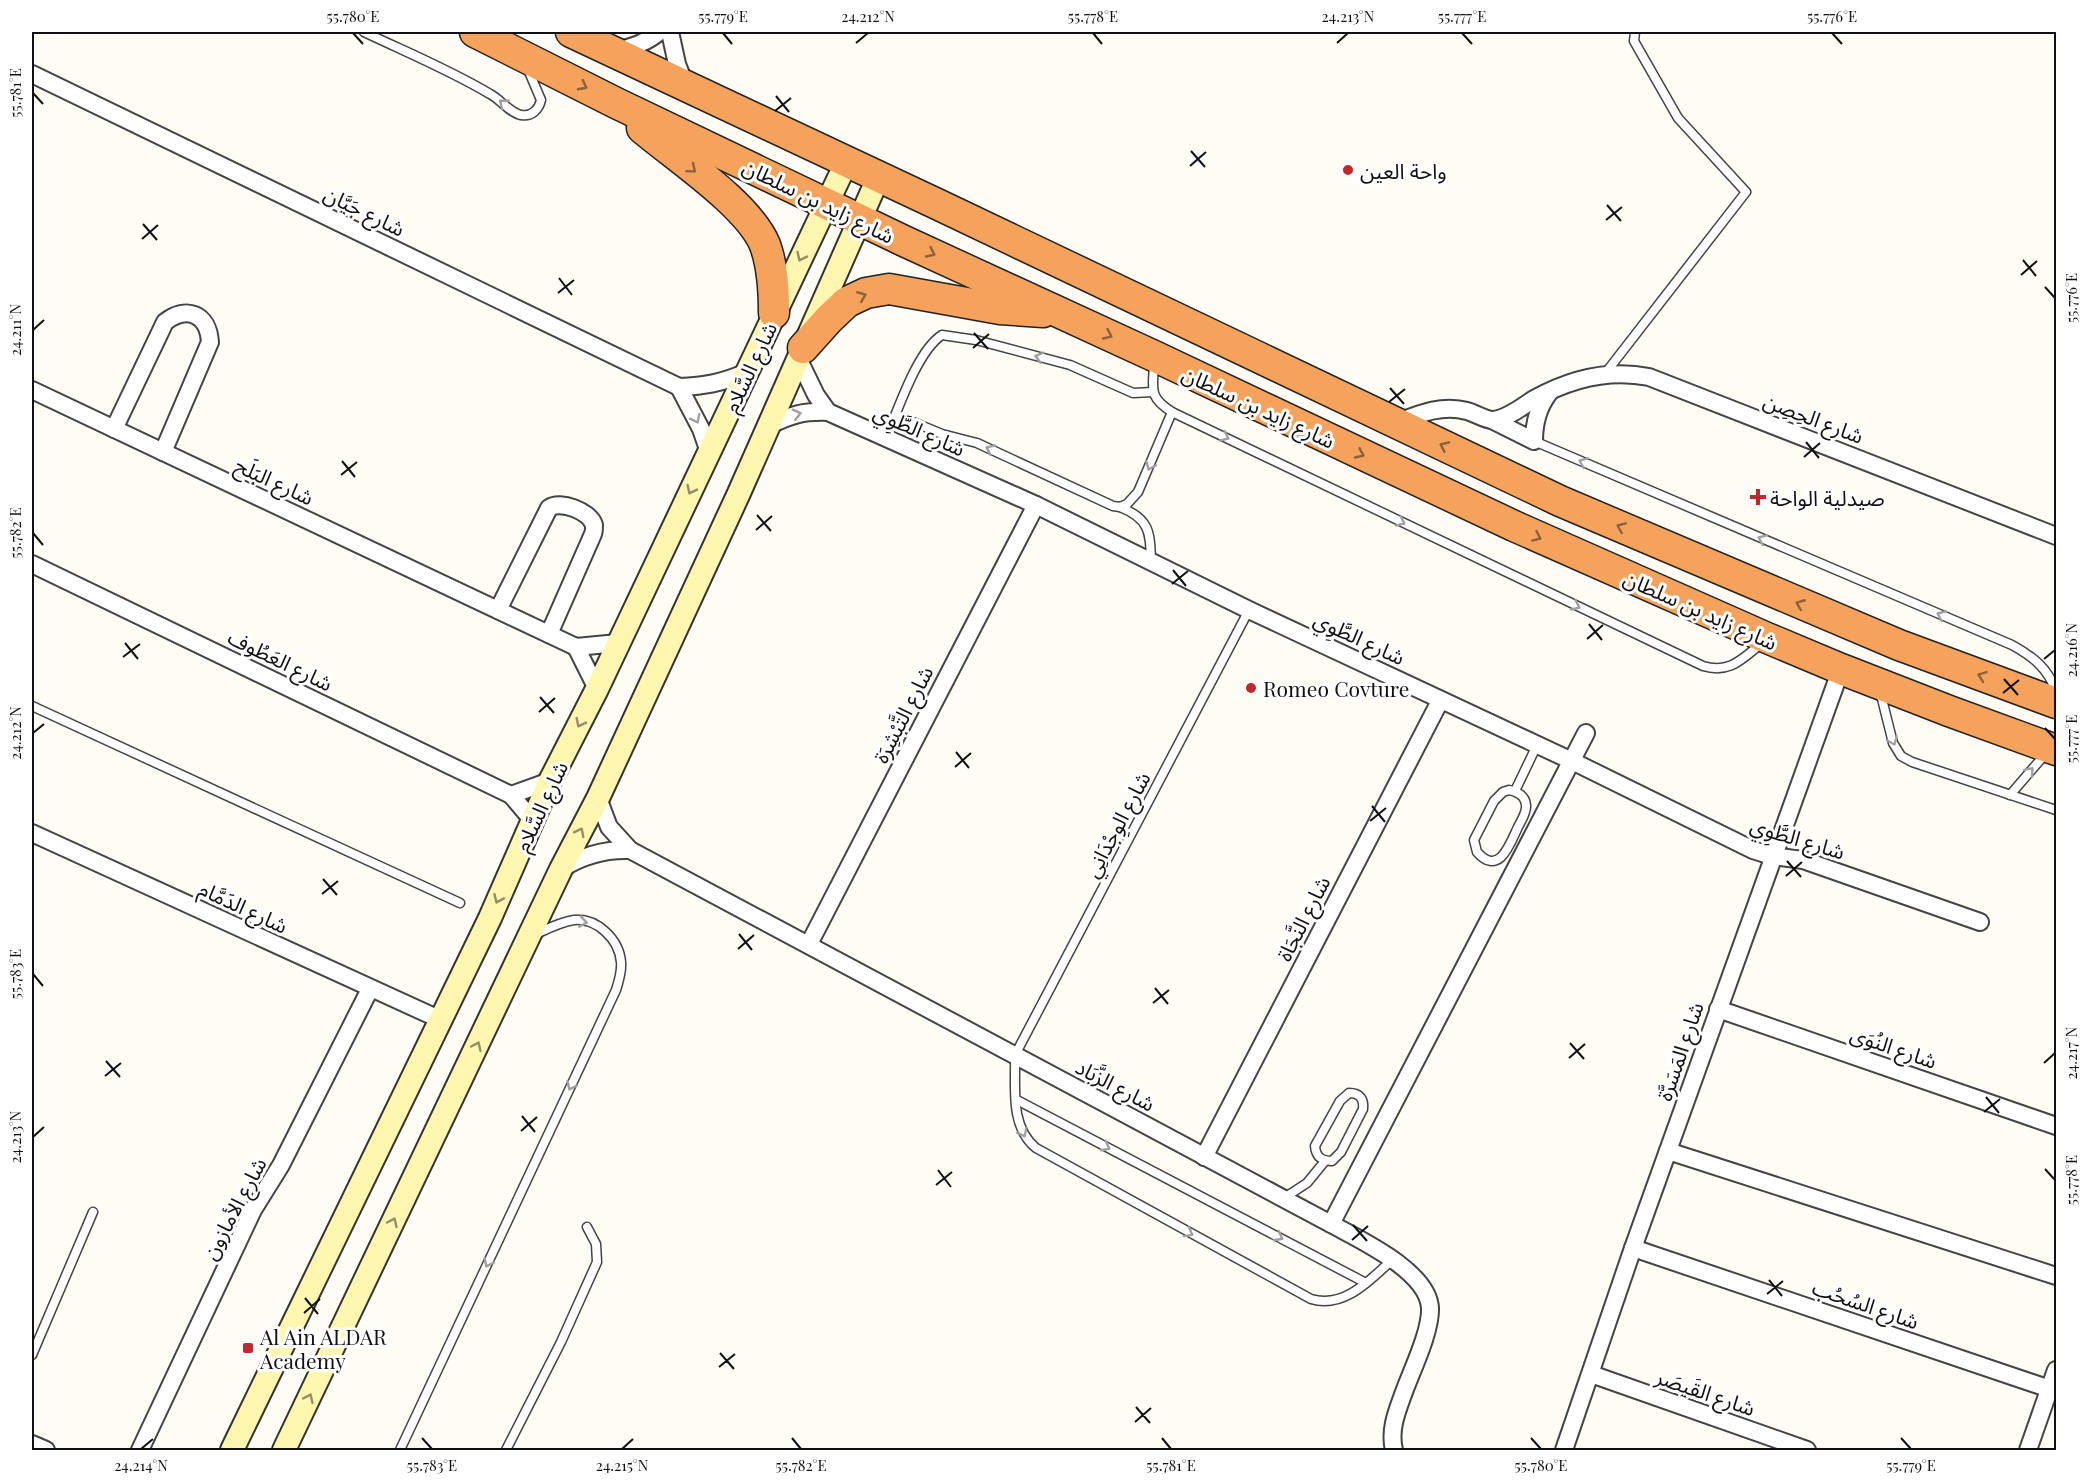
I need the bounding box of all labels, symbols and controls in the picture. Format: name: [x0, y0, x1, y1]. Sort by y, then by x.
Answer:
text: 55.780°E: [327, 6, 379, 26]
text: 55.779°E: [698, 6, 748, 26]
text: 24.212°N: [841, 6, 895, 26]
text: 55.778°E: [1068, 6, 1118, 26]
text: 24.213°N: [1322, 6, 1375, 26]
text: 55.777°E: [1438, 6, 1486, 26]
text: 55.776°E: [1807, 6, 1857, 26]
text: 55.781°E: [5, 68, 25, 118]
one-way arrow: [577, 79, 588, 90]
one-way arrow: [499, 99, 510, 110]
street label: شارع زايد بن سلطان: [737, 151, 899, 252]
place label: واحة العين: [1360, 156, 1447, 184]
one-way arrow: [685, 162, 696, 173]
marker: واحة العين: [1341, 163, 1355, 177]
street label: شارع جَيَّان: [319, 178, 410, 244]
one-way arrow: [924, 246, 935, 258]
one-way arrow: [797, 250, 809, 261]
text: 55.776°E: [2061, 273, 2081, 323]
one-way arrow: [855, 291, 866, 303]
text: 24.211°N: [5, 304, 25, 356]
street label: شارع السَّلام: [716, 317, 786, 419]
one-way arrow: [1101, 327, 1112, 339]
one-way arrow: [1034, 352, 1045, 364]
street label: شارع زايد بن سلطان: [1177, 358, 1340, 456]
street label: شارع الحِصِن: [1759, 385, 1868, 452]
street label: شارع الطَّوِي: [868, 396, 970, 465]
one-way arrow: [792, 408, 802, 421]
one-way arrow: [689, 412, 700, 423]
one-way arrow: [1219, 430, 1230, 442]
one-way arrow: [1440, 442, 1451, 454]
one-way arrow: [985, 445, 996, 457]
one-way arrow: [1354, 446, 1365, 458]
street label: شارع البَلَح: [230, 450, 319, 513]
one-way arrow: [1578, 457, 1589, 469]
one-way arrow: [1145, 460, 1157, 471]
one-way arrow: [687, 483, 699, 494]
place label: صيدلية الواحة: [1770, 483, 1885, 511]
marker: صيدلية الواحة: [1751, 490, 1765, 504]
text: 55.782°E: [5, 507, 25, 559]
one-way arrow: [1394, 515, 1405, 526]
one-way arrow: [1617, 523, 1628, 535]
one-way arrow: [1530, 529, 1541, 541]
one-way arrow: [1757, 534, 1768, 546]
street label: شارع زايد بن سلطان: [1619, 563, 1782, 658]
one-way arrow: [1570, 599, 1581, 611]
one-way arrow: [1796, 599, 1807, 611]
street label: شارع الطَّوِي: [1308, 604, 1410, 674]
one-way arrow: [1937, 610, 1948, 622]
street label: شارع العَطُوف: [223, 622, 338, 699]
text: 24.216°N: [2061, 622, 2081, 677]
street label: شارع التَّبْشِرَة: [866, 661, 941, 769]
one-way arrow: [1977, 670, 1988, 683]
place label: Romeo Covture: [1263, 674, 1409, 702]
marker: Romeo Covture: [1244, 681, 1258, 695]
text: 24.212°N: [5, 706, 25, 760]
text: 55.777°E: [2061, 715, 2081, 763]
one-way arrow: [575, 716, 587, 727]
one-way arrow: [1886, 734, 1898, 745]
street label: شارع السَّلام: [507, 756, 577, 858]
street label: شارع الوِجْدَانِي: [1076, 766, 1159, 884]
one-way arrow: [2023, 767, 2034, 778]
street label: شارع الطَّوِي: [1746, 809, 1849, 868]
one-way arrow: [573, 828, 584, 839]
street label: شارع النَّجَاة: [1269, 871, 1338, 967]
street label: شارع الدَمَّام: [193, 873, 293, 942]
one-way arrow: [493, 893, 505, 904]
one-way arrow: [579, 915, 588, 927]
text: 55.783°E: [5, 949, 25, 999]
street label: شارع المَسَرَّة: [1649, 998, 1712, 1105]
street label: شارع النُوَى: [1846, 1018, 1941, 1077]
text: 24.217°N: [2061, 1026, 2081, 1079]
one-way arrow: [469, 1041, 481, 1052]
street label: شارع الزَّبَاد: [1070, 1051, 1161, 1119]
one-way arrow: [566, 1080, 578, 1091]
text: 24.213°N: [5, 1110, 25, 1163]
one-way arrow: [1016, 1126, 1028, 1137]
one-way arrow: [1100, 1140, 1110, 1151]
street label: شارع الأمازون: [194, 1152, 274, 1265]
text: 55.778°E: [2061, 1155, 2081, 1205]
one-way arrow: [385, 1217, 397, 1228]
one-way arrow: [1182, 1226, 1193, 1237]
one-way arrow: [1272, 1230, 1283, 1242]
one-way arrow: [483, 1256, 495, 1267]
street label: شارع السُحُب: [1808, 1272, 1923, 1337]
place label: Al Ain ALDAR Academy: [259, 1322, 387, 1374]
marker: Al Ain ALDAR Academy: [241, 1341, 255, 1355]
street label: شارع القَيصَر: [1651, 1361, 1759, 1424]
one-way arrow: [301, 1393, 313, 1404]
text: 24.214°N: [114, 1455, 168, 1475]
text: 55.783°E: [407, 1455, 457, 1475]
text: 24.215°N: [596, 1455, 649, 1475]
text: 55.782°E: [775, 1455, 827, 1475]
text: 55.781°E: [1146, 1455, 1196, 1475]
text: 55.780°E: [1515, 1455, 1567, 1475]
text: 55.779°E: [1886, 1455, 1936, 1475]

